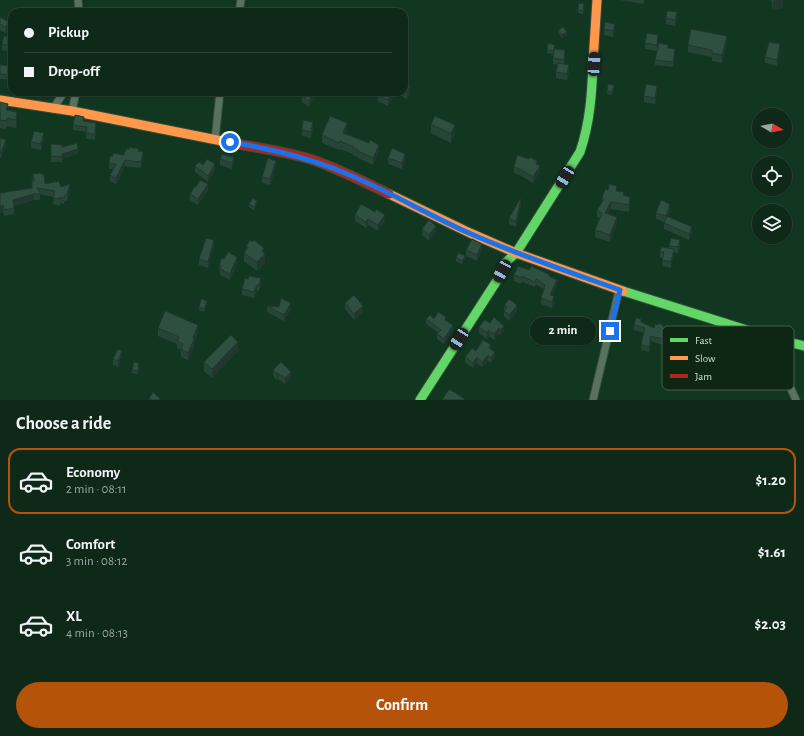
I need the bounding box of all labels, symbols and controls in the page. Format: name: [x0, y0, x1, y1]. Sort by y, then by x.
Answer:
text: Pickup: [48, 25, 89, 40]
car: [587, 52, 601, 76]
text: Drop-off: [48, 64, 100, 79]
north arrow: [752, 108, 792, 148]
map controls: [752, 108, 792, 244]
route start: [221, 133, 239, 151]
button: locate: [752, 156, 792, 196]
car: [554, 164, 576, 190]
button: layers: [752, 204, 792, 244]
car: [491, 258, 513, 284]
callout: 2 min: [530, 317, 596, 345]
route end: [601, 322, 619, 340]
text: 2 min: [549, 324, 577, 337]
car: [447, 326, 471, 352]
legend: [662, 326, 794, 390]
text: Fast: [695, 335, 713, 346]
text: Slow: [695, 353, 716, 364]
text: Jam: [695, 371, 712, 382]
text: Choose a ride: [16, 415, 111, 433]
icon: car: [18, 463, 54, 499]
text: Economy: [66, 465, 120, 480]
text: $1.20: [756, 473, 786, 488]
text: 2 min · 08:11: [66, 483, 127, 496]
icon: car: [18, 535, 54, 571]
text: Comfort: [66, 537, 115, 552]
text: $1.61: [758, 545, 786, 560]
text: 3 min · 08:12: [66, 555, 127, 568]
icon: car: [18, 607, 54, 643]
text: XL: [66, 609, 82, 624]
text: $2.03: [754, 617, 786, 632]
text: 4 min · 08:13: [66, 627, 128, 640]
button: Confirm: [16, 682, 788, 728]

